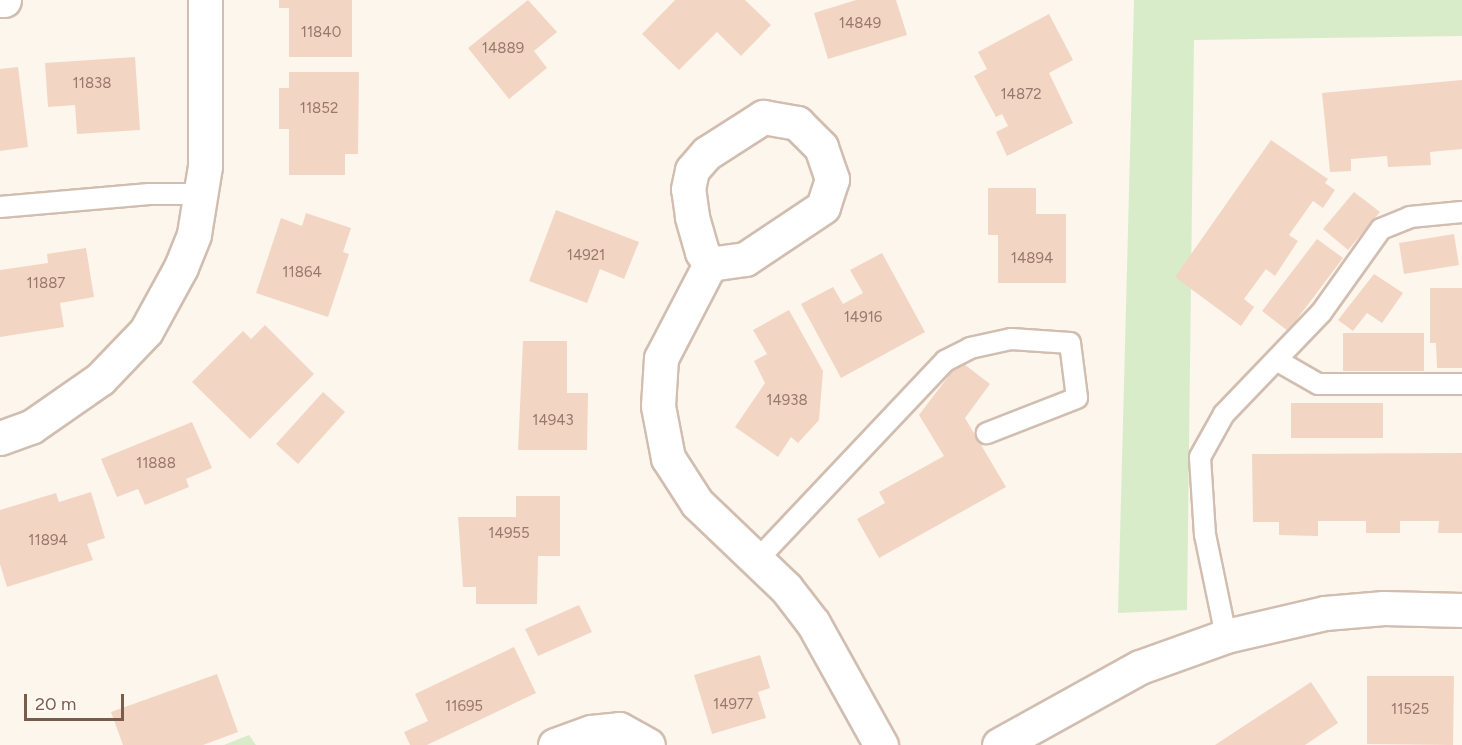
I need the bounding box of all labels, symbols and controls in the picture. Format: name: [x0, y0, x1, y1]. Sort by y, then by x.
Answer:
house number: 14849: [839, 15, 881, 33]
house number: 11840: [301, 24, 341, 42]
house number: 14889: [482, 40, 524, 58]
house number: 11838: [73, 75, 111, 93]
house number: 14872: [1000, 86, 1042, 104]
house number: 11852: [300, 100, 338, 118]
house number: 14921: [567, 247, 605, 265]
house number: 14894: [1011, 250, 1053, 268]
house number: 11864: [282, 264, 322, 282]
house number: 11887: [27, 275, 65, 293]
house number: 14916: [844, 309, 882, 327]
house number: 14938: [766, 392, 808, 410]
house number: 14943: [532, 412, 574, 430]
house number: 11888: [136, 455, 176, 473]
house number: 14955: [488, 525, 530, 543]
house number: 11894: [28, 532, 68, 550]
scale bar: [27, 682, 128, 720]
text: 20 m: [35, 693, 76, 715]
house number: 14977: [713, 696, 753, 714]
house number: 11695: [445, 698, 483, 716]
house number: 11525: [1391, 701, 1429, 719]

